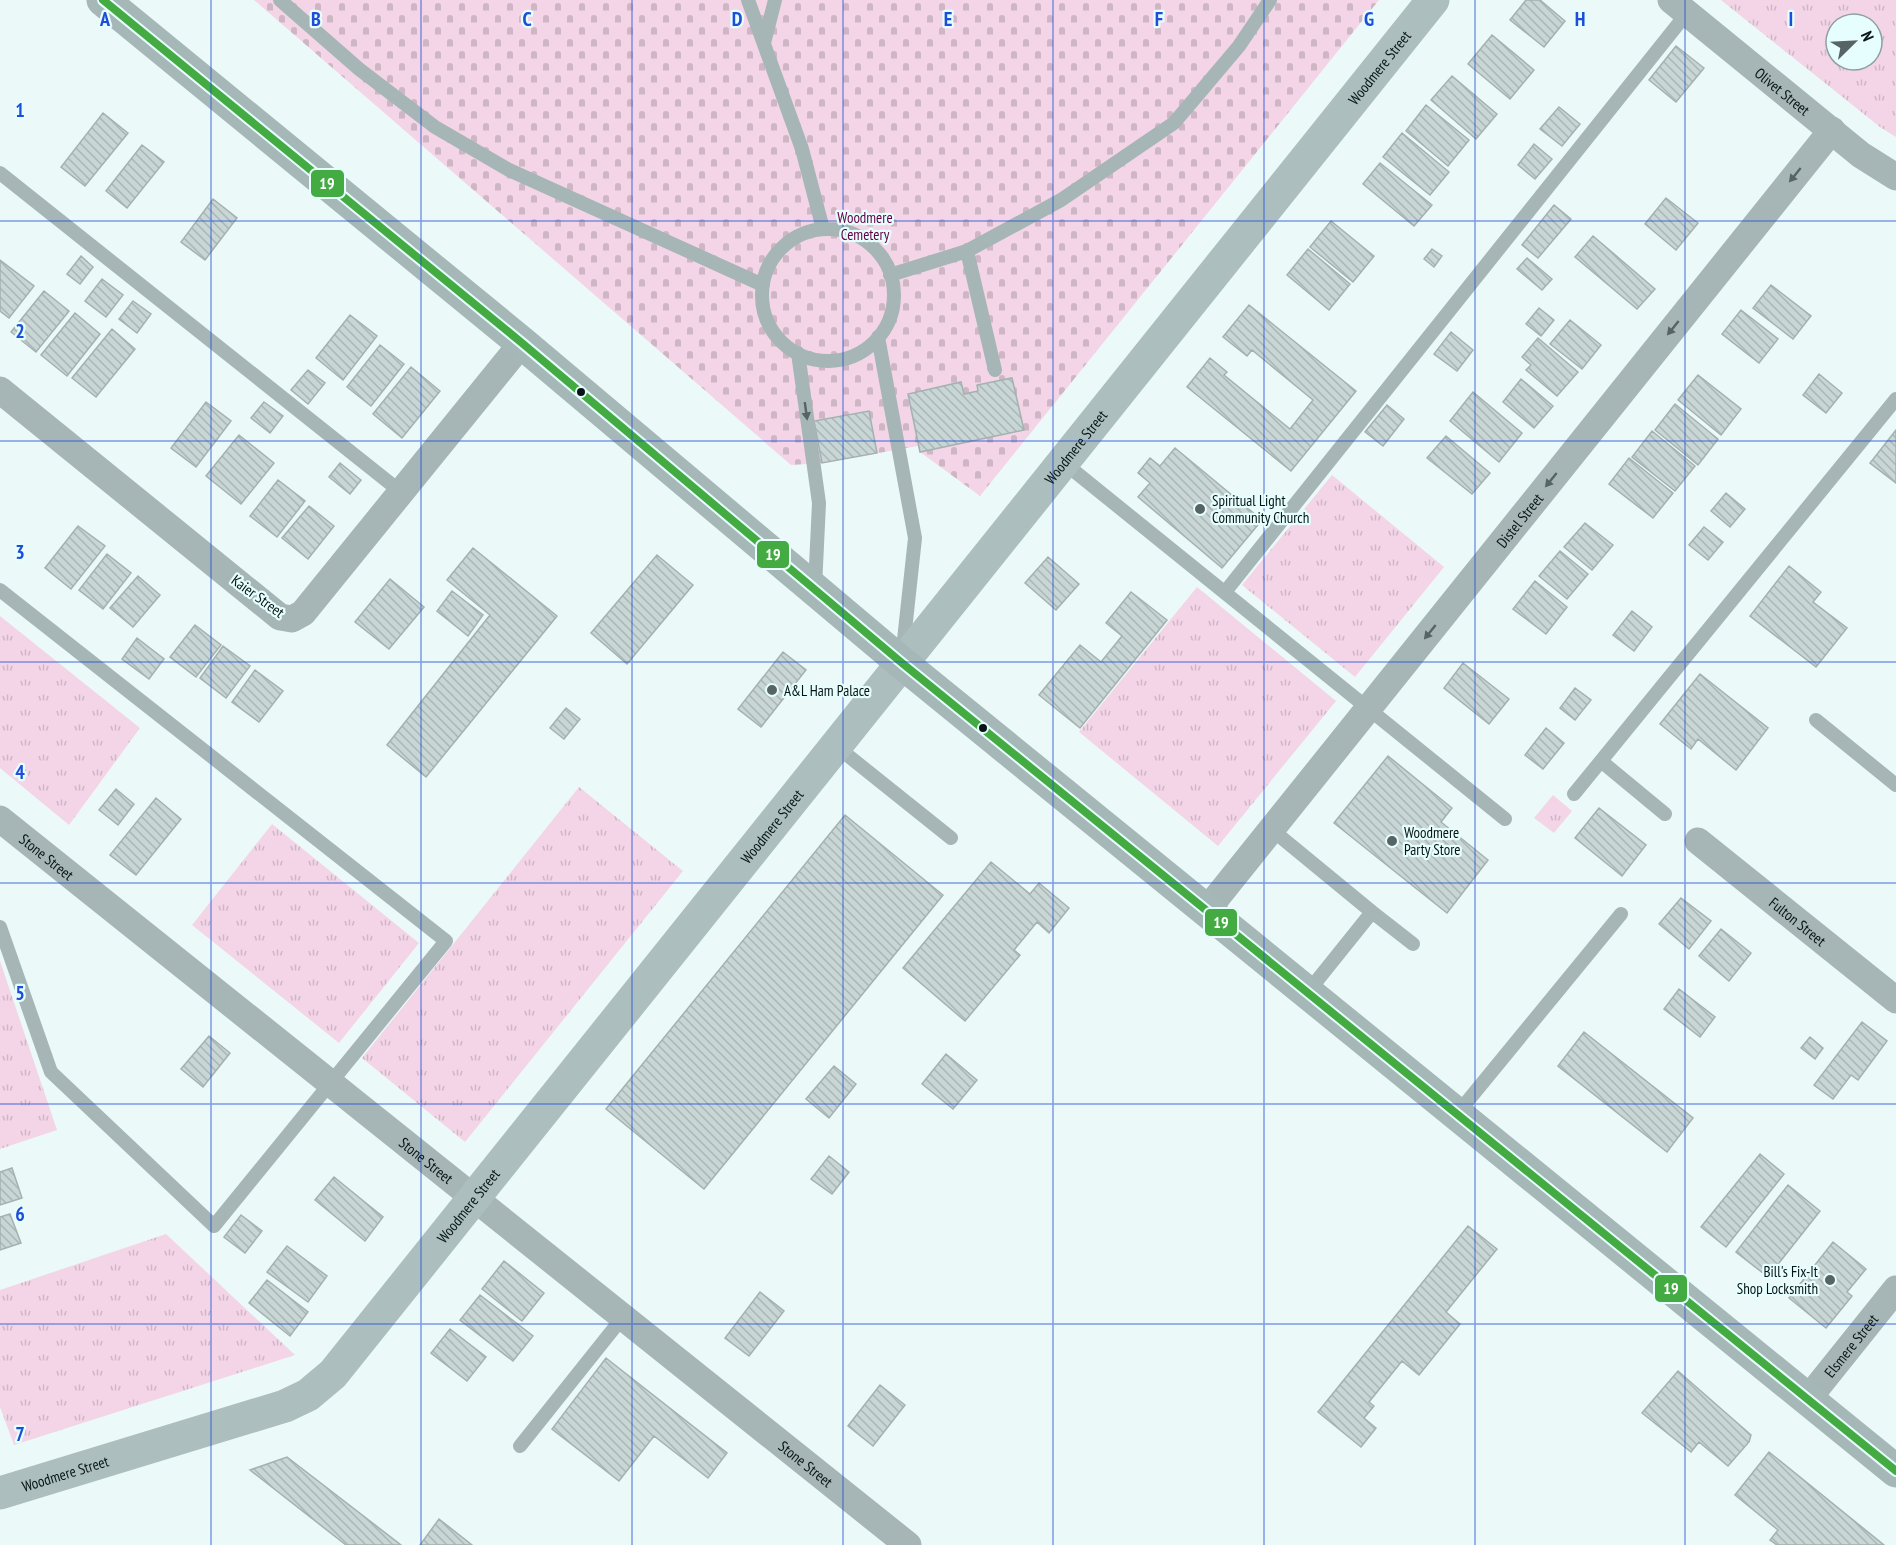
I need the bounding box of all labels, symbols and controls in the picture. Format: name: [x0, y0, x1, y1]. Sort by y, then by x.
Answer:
text: A: [99, 6, 111, 32]
text: B: [311, 6, 321, 32]
text: C: [522, 6, 532, 32]
text: D: [732, 6, 743, 32]
text: E: [944, 6, 952, 32]
text: F: [1155, 6, 1163, 32]
text: G: [1364, 6, 1374, 32]
text: H: [1575, 6, 1585, 32]
text: I: [1789, 6, 1793, 32]
north arrow: [1824, 12, 1884, 72]
street label: Woodmere Street: [1344, 26, 1415, 108]
text: N: [1857, 28, 1879, 44]
street label: Olivet Street: [1751, 63, 1814, 119]
text: 1: [15, 97, 25, 123]
one-way arrow: [1789, 168, 1802, 183]
line badge: 19: [310, 169, 345, 198]
text: 19: [319, 173, 335, 193]
park label: Woodmere Cemetery: [837, 208, 893, 244]
text: 2: [15, 318, 25, 344]
one-way arrow: [1667, 320, 1680, 336]
unlabelled marker: [575, 386, 587, 398]
one-way arrow: [802, 402, 811, 421]
street label: Woodmere Street: [1040, 406, 1111, 488]
one-way arrow: [1545, 472, 1558, 488]
street label: Distel Street: [1492, 489, 1547, 551]
place label: Spiritual Light Community Church: [1212, 491, 1309, 527]
marker: Spiritual Light Community Church: [1193, 502, 1207, 516]
text: 3: [15, 539, 25, 565]
line badge: 19: [756, 540, 790, 569]
text: 19: [765, 544, 781, 564]
street label: Kaier Street: [228, 570, 288, 622]
one-way arrow: [1424, 625, 1436, 640]
place label: A&L Ham Palace: [784, 681, 870, 700]
marker: A&L Ham Palace: [765, 683, 779, 697]
unlabelled marker: [977, 722, 989, 734]
text: 4: [15, 759, 25, 785]
street label: Woodmere Street: [736, 785, 807, 867]
place label: Woodmere Party Store: [1404, 823, 1460, 859]
street label: Stone Street: [16, 829, 78, 884]
marker: Woodmere Party Store: [1385, 834, 1399, 848]
street label: Fulton Street: [1765, 893, 1830, 950]
line badge: 19: [1204, 908, 1238, 937]
text: 19: [1213, 912, 1229, 932]
text: 5: [15, 980, 25, 1006]
street label: Stone Street: [396, 1133, 457, 1187]
street label: Woodmere Street: [432, 1165, 503, 1246]
text: 6: [15, 1201, 25, 1227]
place label: Bill's Fix-It Shop Locksmith: [1737, 1262, 1818, 1298]
marker: Bill's Fix-It Shop Locksmith: [1823, 1273, 1837, 1287]
line badge: 19: [1654, 1274, 1688, 1303]
text: 19: [1663, 1278, 1679, 1298]
street label: Elsmere Street: [1820, 1310, 1882, 1381]
text: 7: [15, 1421, 25, 1447]
street label: Stone Street: [775, 1436, 837, 1491]
street label: Woodmere Street: [19, 1451, 111, 1495]

